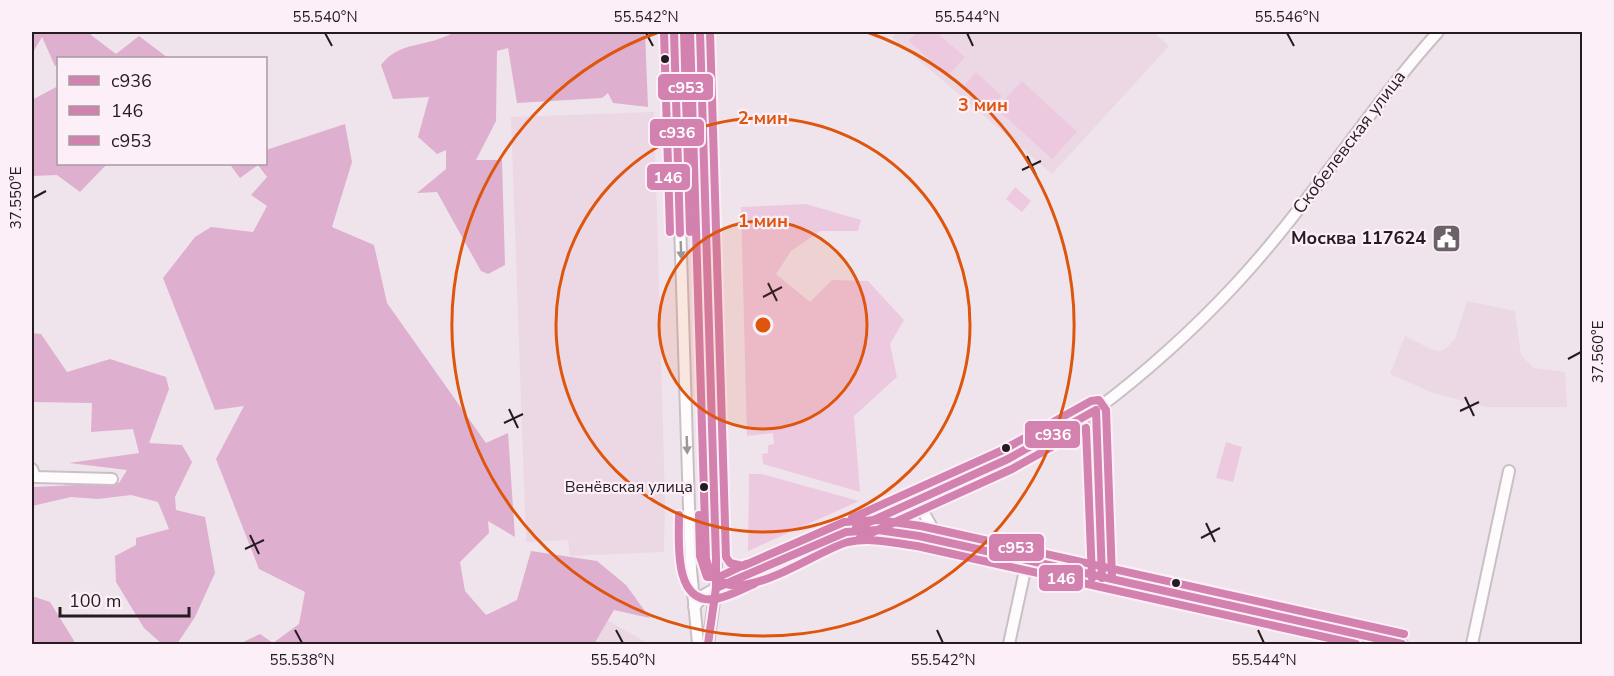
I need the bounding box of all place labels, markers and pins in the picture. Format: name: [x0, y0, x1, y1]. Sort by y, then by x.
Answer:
unlabelled marker: [659, 53, 671, 65]
public building icon: Москва 117624: [1431, 222, 1463, 254]
place label: Москва 117624: [1291, 226, 1426, 250]
centre of rings: [753, 315, 773, 335]
unlabelled marker: [1000, 442, 1012, 454]
place label: Венёвская улица: [565, 476, 693, 498]
marker: Венёвская улица: [698, 481, 710, 493]
unlabelled marker: [1170, 577, 1182, 589]

